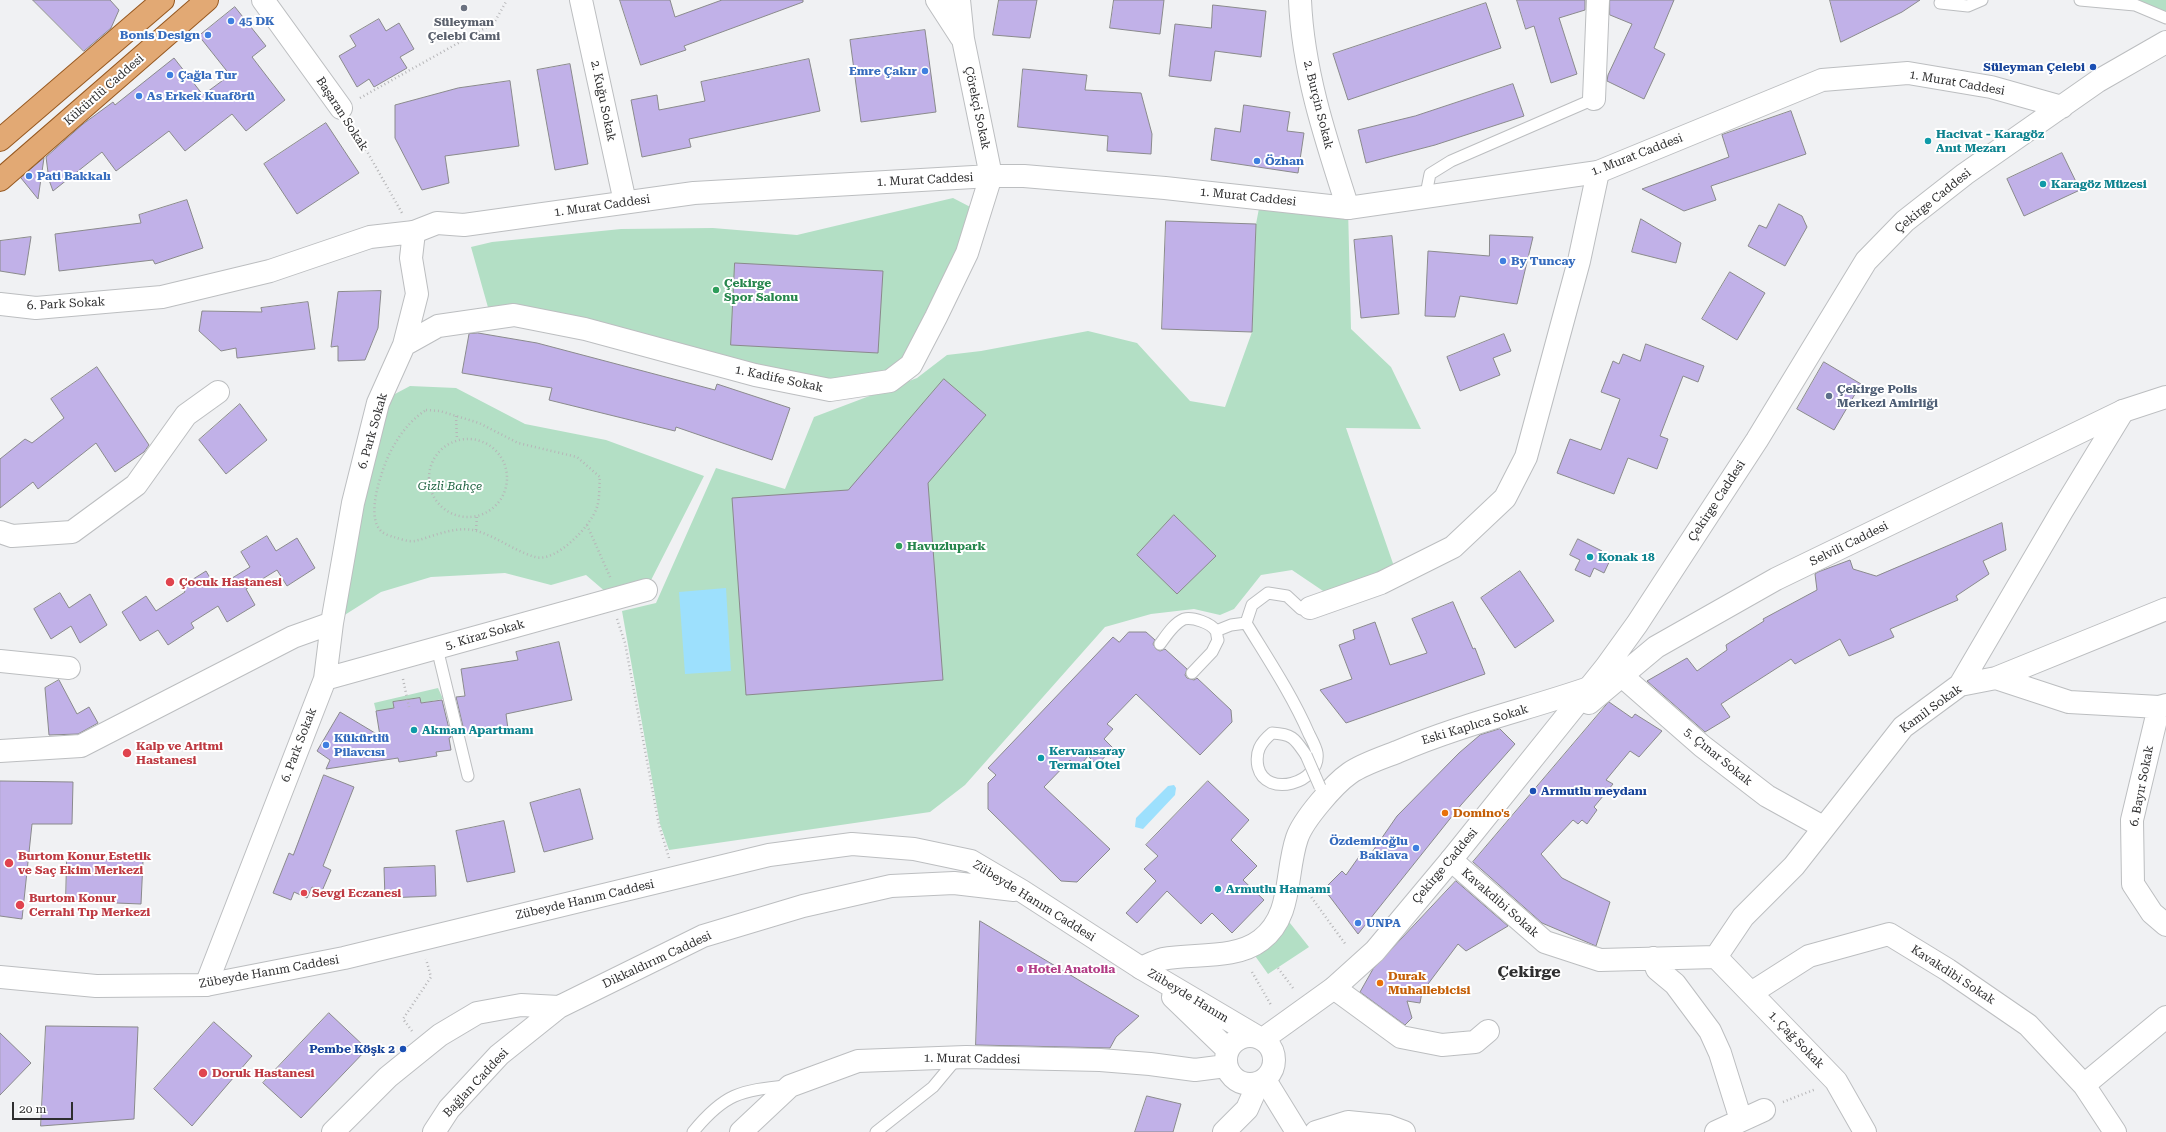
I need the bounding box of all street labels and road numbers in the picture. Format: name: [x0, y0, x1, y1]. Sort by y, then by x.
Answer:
street label: Kükürtlü Caddesi: [61, 51, 147, 129]
street label: 2. Kuğu Sokak: [587, 59, 619, 143]
street label: 2. Burçin Sokak: [1300, 59, 1336, 151]
street label: Çörekçi Sokak: [961, 65, 993, 151]
street label: 1. Murat Caddesi: [1908, 67, 2006, 99]
street label: Başaran Sokak: [313, 74, 371, 154]
street label: 1. Murat Caddesi: [1589, 131, 1685, 179]
street label: Çekirge Caddesi: [1892, 166, 1974, 236]
street label: 1. Murat Caddesi: [876, 170, 974, 190]
street label: 1. Murat Caddesi: [1199, 185, 1297, 209]
street label: 1. Murat Caddesi: [553, 192, 651, 220]
street label: 6. Park Sokak: [26, 295, 106, 313]
street label: 1. Kadife Sokak: [734, 363, 824, 395]
street label: 6. Park Sokak: [355, 391, 391, 471]
street label: Çekirge Caddesi: [1685, 458, 1749, 544]
street label: Selvili Caddesi: [1807, 519, 1891, 569]
street label: 5. Kiraz Sokak: [444, 617, 526, 653]
street label: Kamil Sokak: [1897, 682, 1965, 736]
street label: Eski Kaplıca Sokak: [1420, 702, 1530, 748]
street label: 6. Park Sokak: [278, 706, 320, 784]
street label: 5. Çınar Sokak: [1681, 725, 1755, 789]
street label: 6. Bayır Sokak: [2127, 744, 2157, 828]
street label: Çekirge Caddesi: [1409, 825, 1481, 907]
street label: Zübeyde Hanım Caddesi: [970, 857, 1098, 945]
street label: Kavakdibi Sokak: [1458, 866, 1542, 940]
street label: Zübeyde Hanım Caddesi: [514, 877, 656, 923]
street label: Dikkaldırım Caddesi: [600, 928, 714, 992]
street label: Kavakdibi Sokak: [1908, 942, 1998, 1008]
street label: Zübeyde Hanım Caddesi: [198, 953, 340, 991]
street label: Zübeyde Hanım: [1145, 966, 1231, 1026]
street label: 1. Çağ Sokak: [1765, 1008, 1827, 1072]
street label: Bağlan Caddesi: [440, 1046, 512, 1120]
street label: 1. Murat Caddesi: [923, 1051, 1021, 1067]

